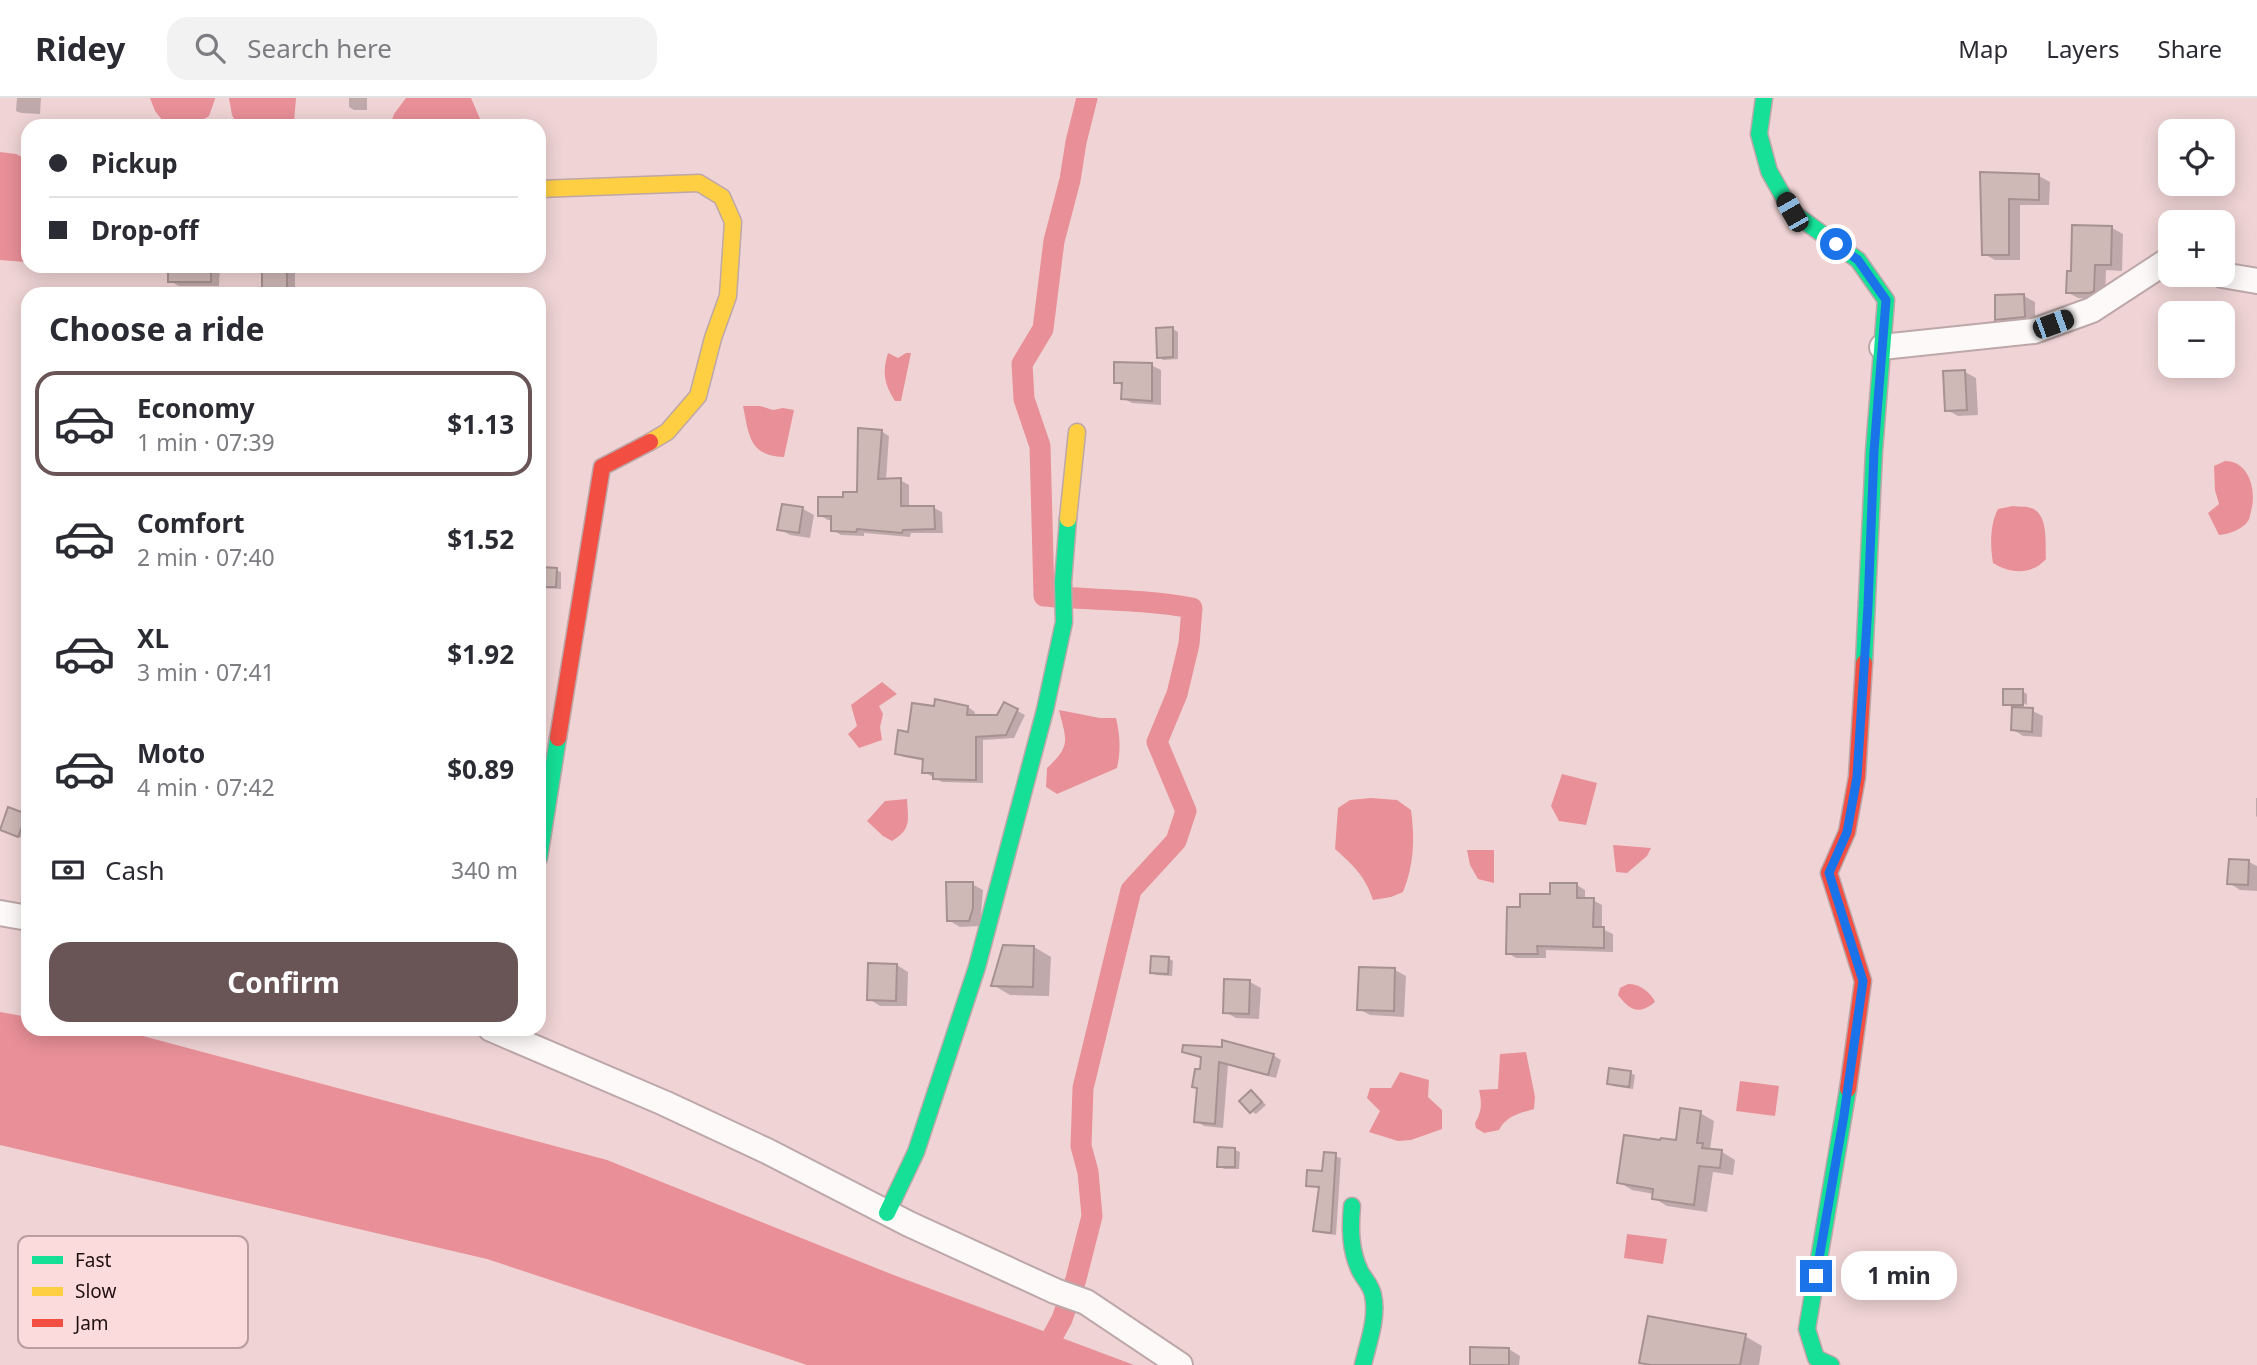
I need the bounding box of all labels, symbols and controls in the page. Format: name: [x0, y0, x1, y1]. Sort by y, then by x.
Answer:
search box: [167, 17, 657, 80]
text: Ridey: [35, 26, 125, 71]
icon: search: [191, 29, 229, 67]
text: Search here: [247, 30, 392, 66]
text: Map: [1958, 32, 2008, 65]
text: Layers: [2046, 32, 2120, 65]
text: Share: [2158, 32, 2222, 65]
map controls: [2158, 119, 2235, 378]
button: locate: [2158, 119, 2235, 196]
text: Pickup: [91, 145, 178, 181]
car: [1773, 189, 1812, 235]
button: +: [2158, 210, 2235, 287]
text: Drop-off: [91, 212, 198, 248]
route start: [1820, 228, 1852, 260]
button: −: [2158, 301, 2235, 378]
text: Choose a ride: [49, 307, 265, 350]
car: [2030, 307, 2077, 341]
text: Economy: [137, 390, 255, 426]
icon: car: [53, 392, 116, 455]
text: $1.13: [447, 406, 514, 442]
text: 1 min · 07:39: [137, 426, 275, 458]
text: Comfort: [137, 505, 245, 541]
icon: car: [53, 507, 116, 570]
text: $1.52: [447, 521, 514, 557]
text: 2 min · 07:40: [137, 541, 275, 573]
text: XL: [137, 620, 169, 656]
icon: car: [53, 622, 116, 685]
text: $1.92: [447, 636, 514, 672]
text: 3 min · 07:41: [137, 656, 275, 688]
text: Moto: [137, 735, 205, 771]
icon: car: [53, 737, 116, 800]
text: $0.89: [447, 751, 514, 787]
text: 4 min · 07:42: [137, 771, 275, 803]
icon: cash: [49, 851, 87, 889]
text: Cash: [105, 852, 165, 888]
text: 340 m: [451, 854, 518, 886]
button: Confirm: [49, 942, 518, 1022]
legend: [18, 1236, 248, 1348]
text: Fast: [75, 1247, 112, 1273]
callout: 1 min: [1840, 1252, 1956, 1300]
text: 1 min: [1867, 1259, 1931, 1291]
route end: [1800, 1260, 1832, 1292]
text: Slow: [75, 1278, 116, 1304]
text: Jam: [73, 1310, 109, 1336]

